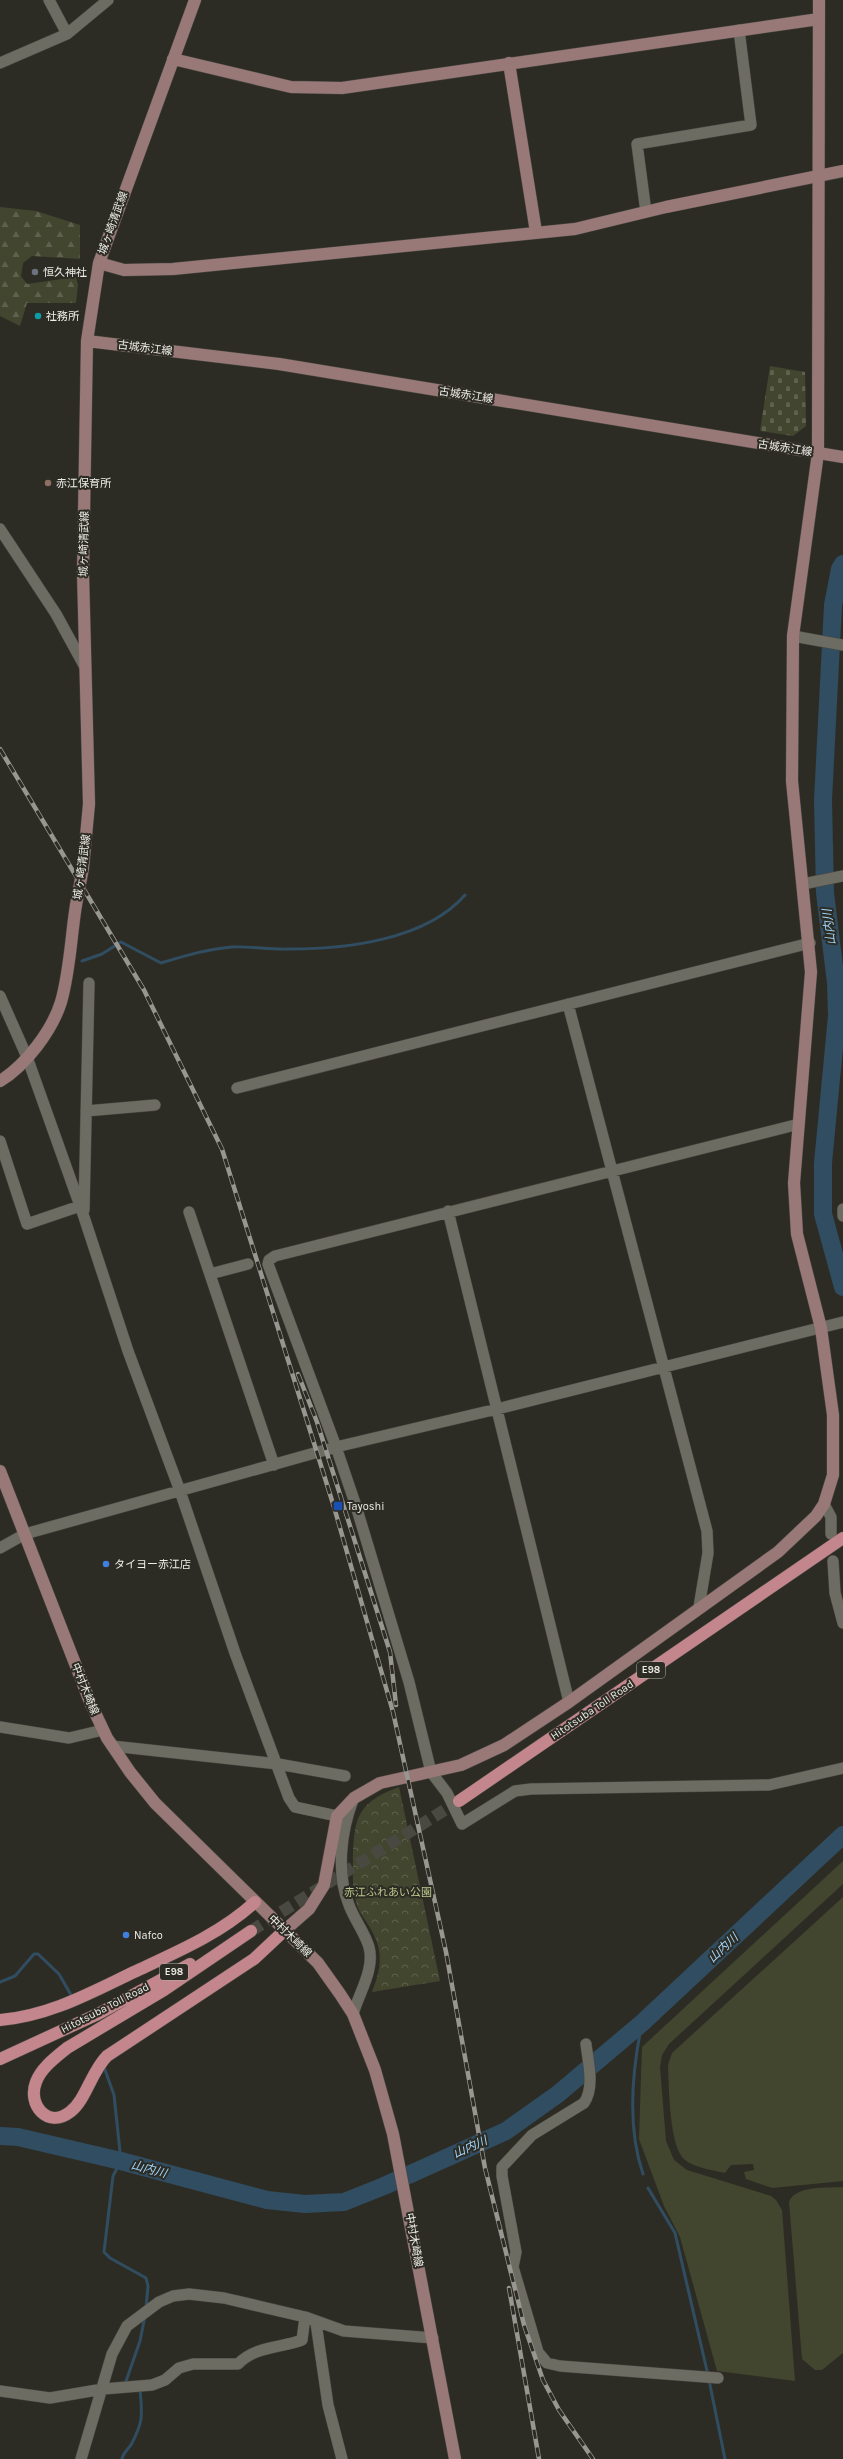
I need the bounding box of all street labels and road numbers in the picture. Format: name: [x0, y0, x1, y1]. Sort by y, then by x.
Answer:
street label: 城ヶ崎清武線: [96, 190, 130, 256]
street label: 古城赤江線: [117, 338, 173, 358]
street label: 古城赤江線: [438, 384, 494, 406]
street label: 古城赤江線: [757, 437, 813, 459]
street label: 城ヶ崎清武線: [77, 511, 91, 577]
street label: 城ヶ崎清武線: [71, 833, 93, 901]
street label: 中村木崎線: [69, 1661, 101, 1717]
road number: E98: [637, 1662, 665, 1678]
street label: Hitotsuba Toll Road: [548, 1677, 636, 1743]
street label: 中村木崎線: [266, 1912, 314, 1960]
road number: E98: [160, 1964, 188, 1980]
street label: Hitotsuba Toll Road: [59, 1980, 151, 2036]
street label: 中村木崎線: [403, 2212, 425, 2268]

